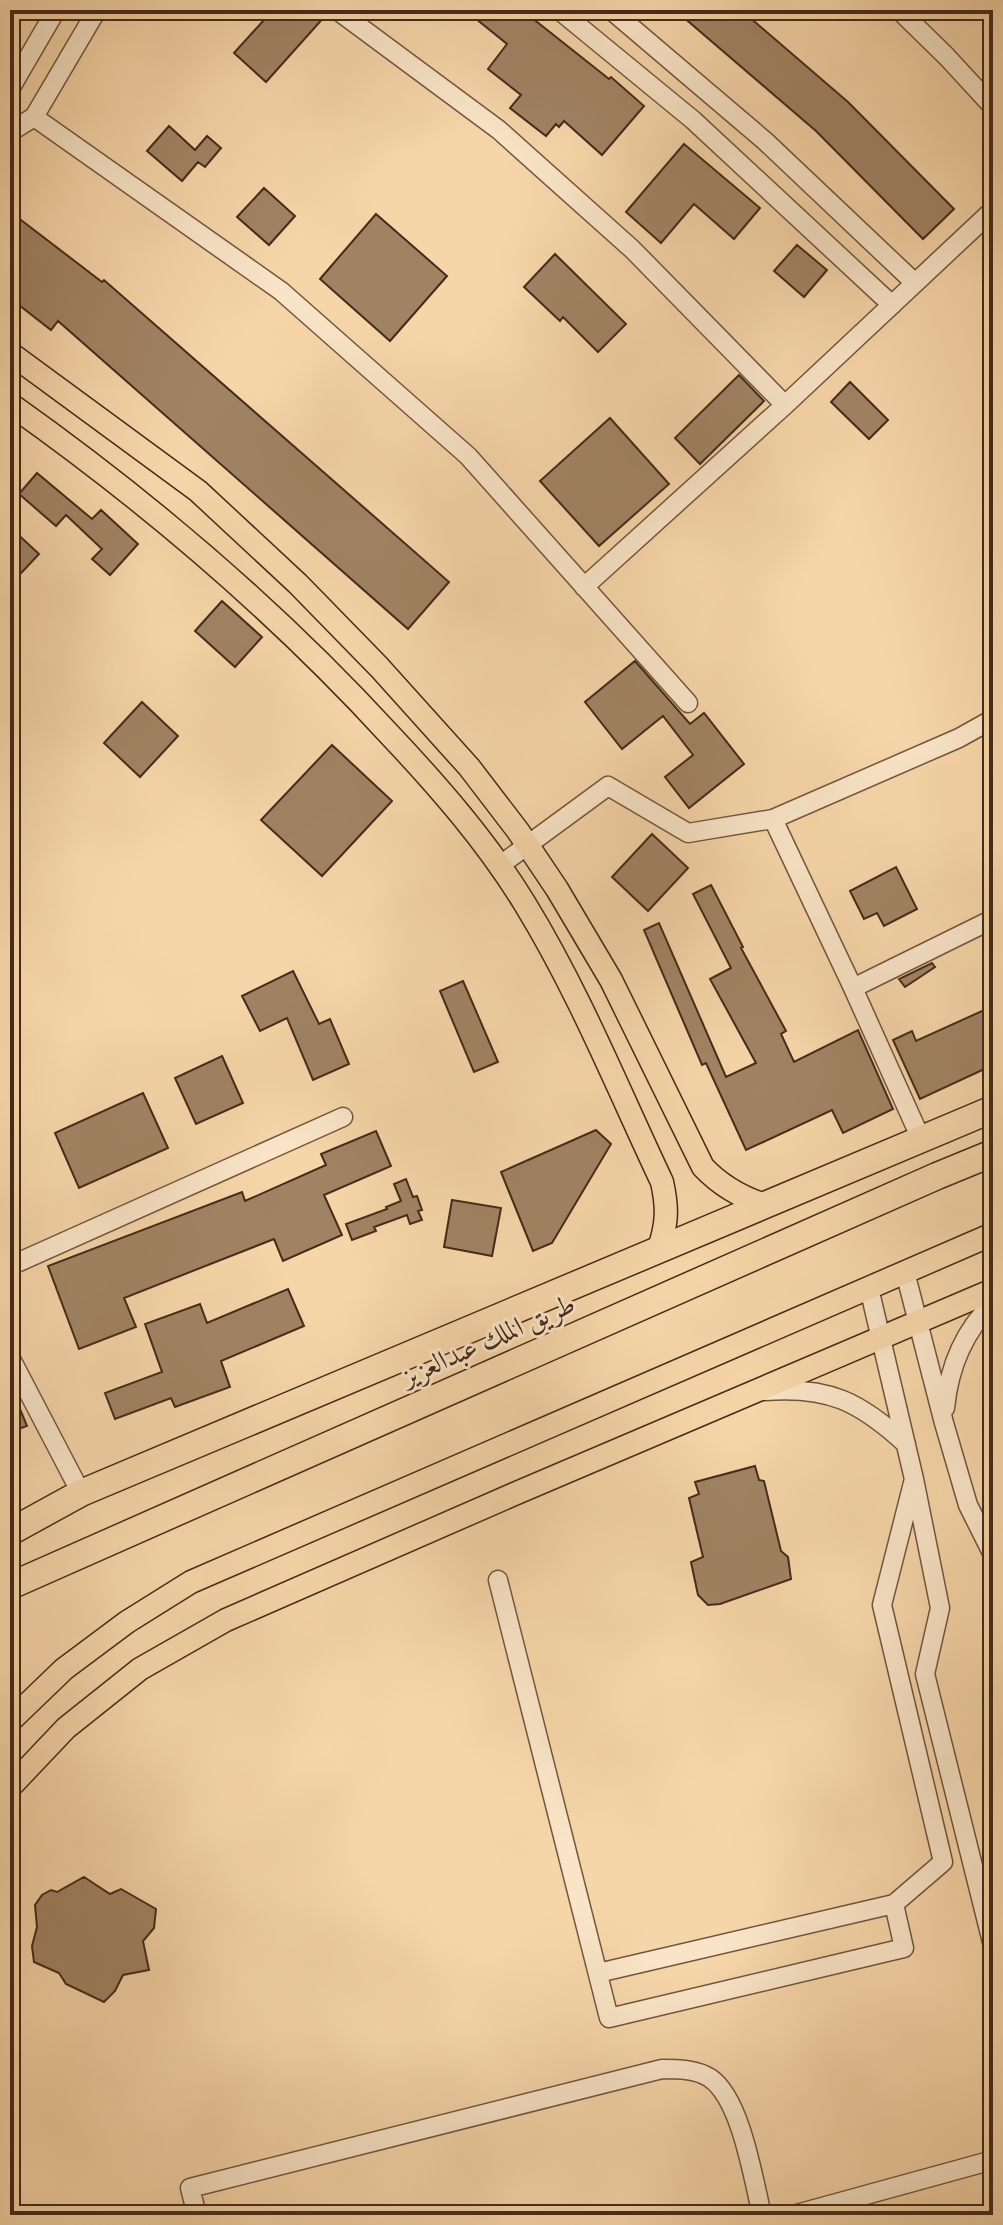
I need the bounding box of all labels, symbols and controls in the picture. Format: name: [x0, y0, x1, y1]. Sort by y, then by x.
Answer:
street label: طريق الملك عبدالعزيز: [393, 1285, 581, 1395]

